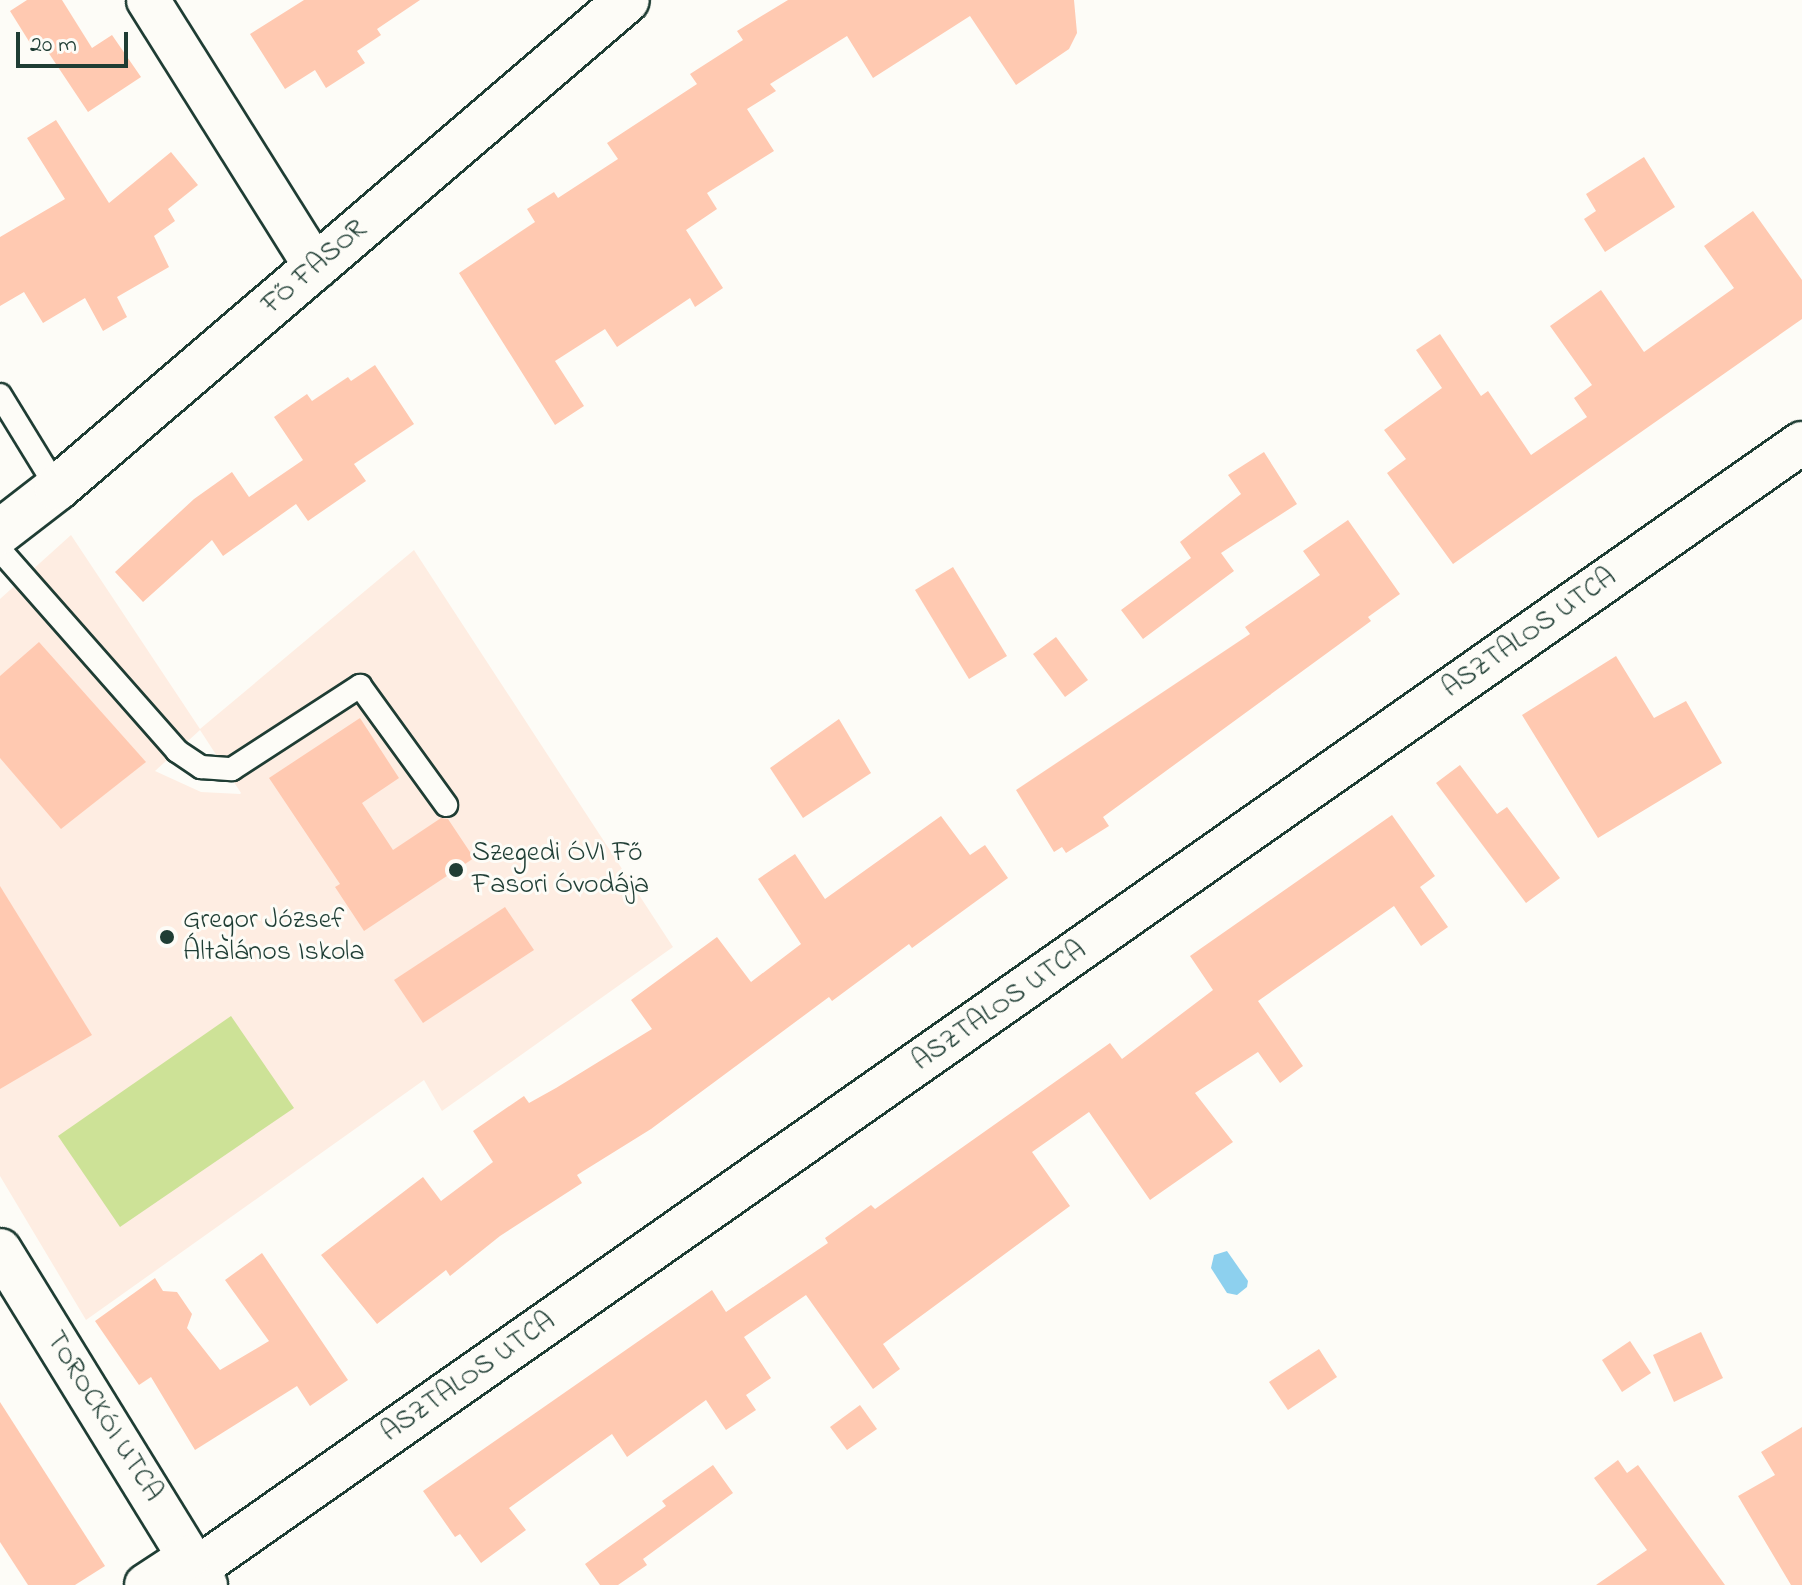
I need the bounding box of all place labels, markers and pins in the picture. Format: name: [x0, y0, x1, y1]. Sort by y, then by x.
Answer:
place label: Szegedi ÓVI Fő Fasori Óvodája: [472, 837, 649, 903]
marker: Szegedi ÓVI Fő Fasori Óvodája: [447, 861, 465, 879]
place label: Gregor József Általános Iskola: [183, 904, 365, 970]
marker: Gregor József Általános Iskola: [158, 928, 176, 946]

